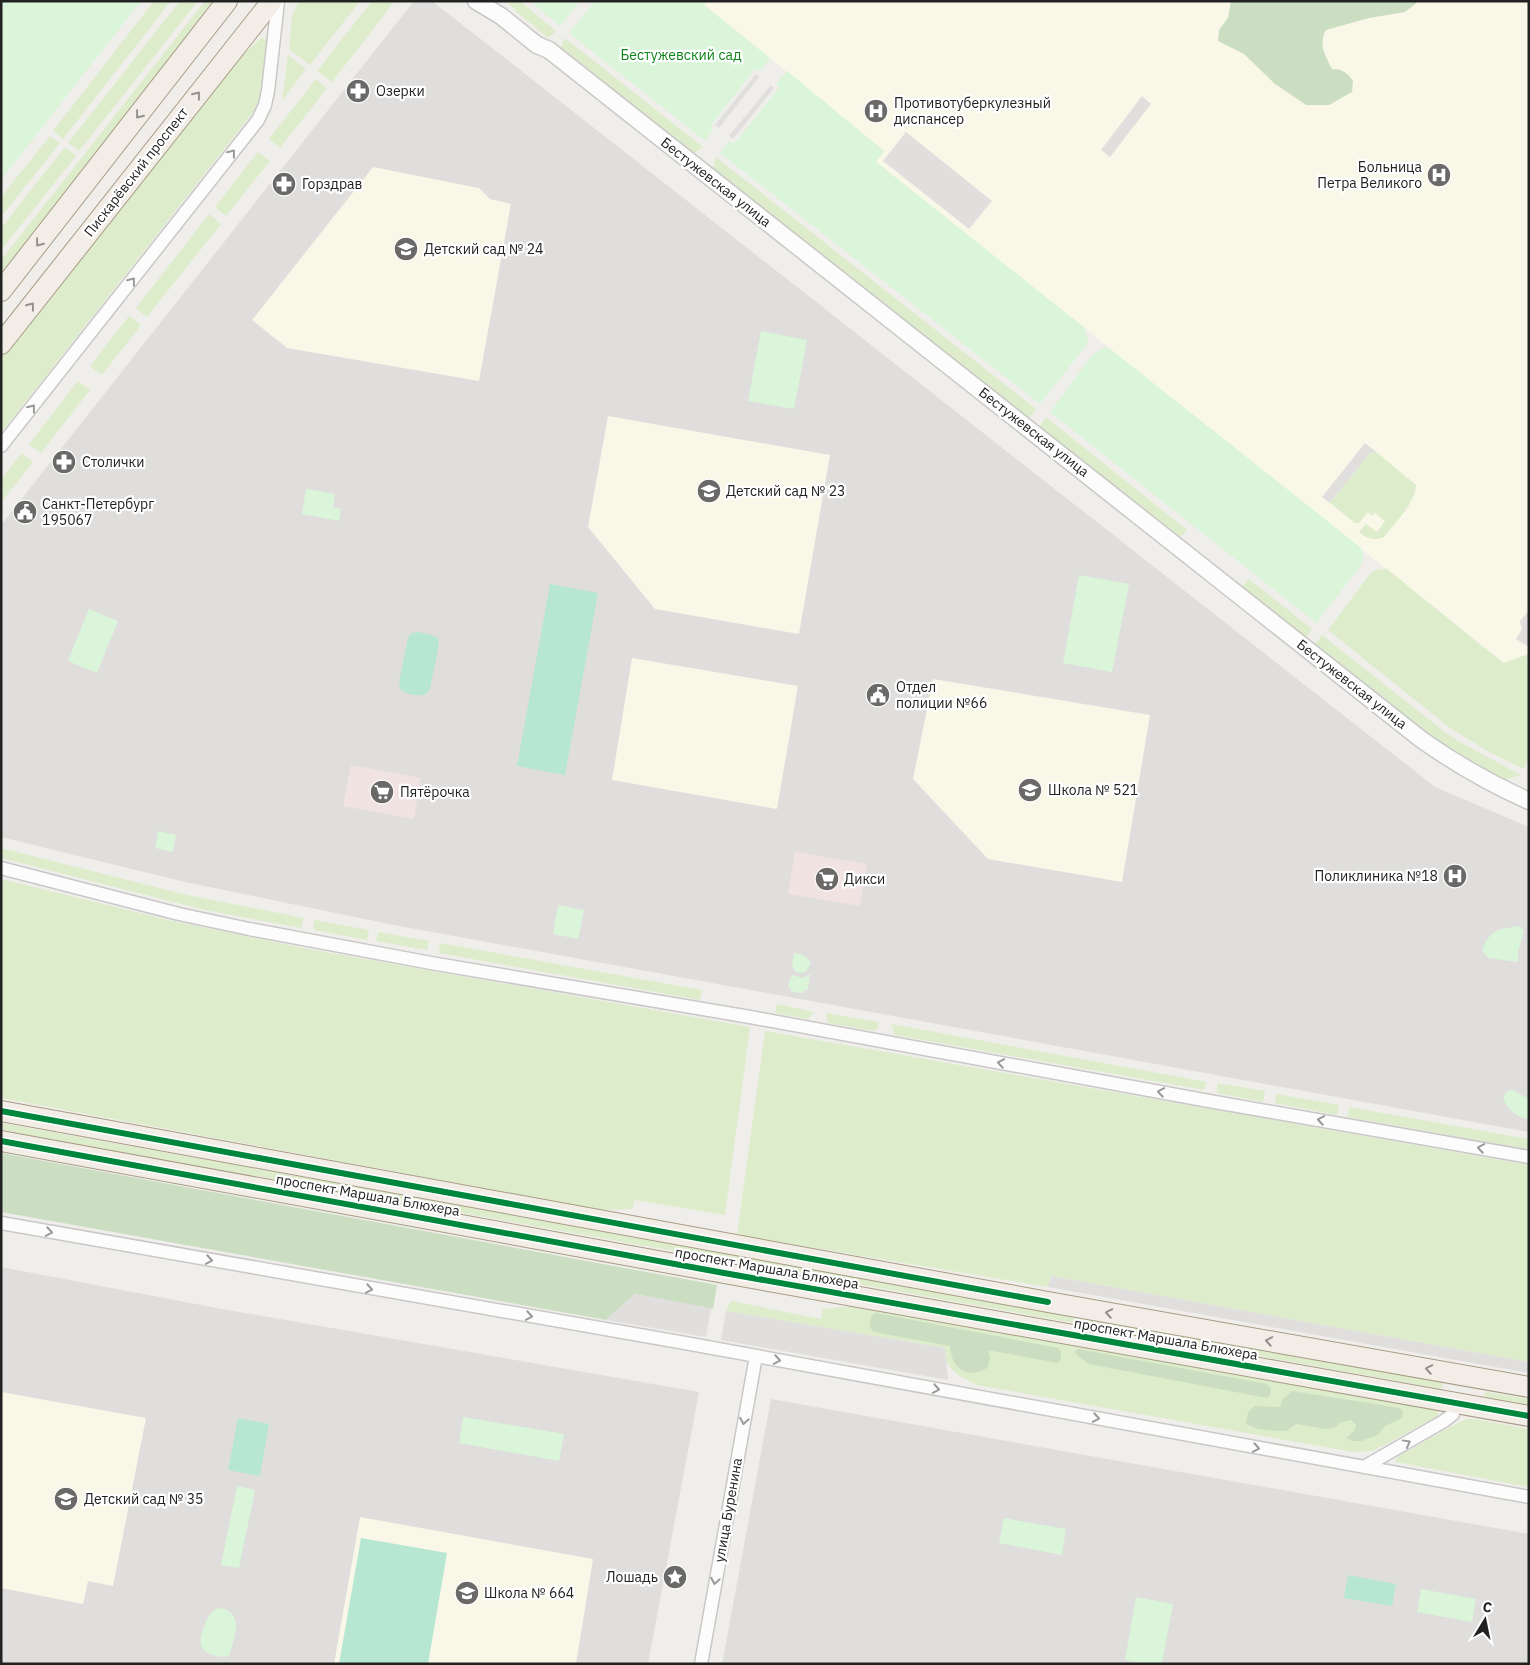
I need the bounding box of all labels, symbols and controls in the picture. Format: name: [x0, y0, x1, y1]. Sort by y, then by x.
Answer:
park label: Бестужевский сад: [620, 46, 742, 64]
pharmacy icon: Озерки: [345, 78, 371, 104]
place label: Озерки: [376, 82, 425, 100]
one-way arrow: [191, 92, 199, 101]
place label: Противотуберкулезный диспансер: [894, 94, 1051, 128]
hospital icon: Противотуберкулезный диспансер: [863, 98, 889, 124]
street label: Пискарёвский проспект: [80, 103, 192, 240]
one-way arrow: [136, 109, 144, 118]
street label: Бестужевская улица: [657, 133, 775, 231]
one-way arrow: [227, 149, 236, 158]
place label: Больница Петра Великого: [1317, 158, 1423, 192]
hospital icon: Больница Петра Великого: [1426, 162, 1452, 188]
pharmacy icon: Горздрав: [271, 171, 297, 197]
place label: Горздрав: [302, 175, 362, 193]
school or university icon: Детский сад № 24: [393, 236, 419, 262]
one-way arrow: [36, 237, 44, 246]
place label: Детский сад № 24: [424, 240, 544, 258]
one-way arrow: [126, 277, 135, 286]
one-way arrow: [26, 302, 35, 311]
street label: Бестужевская улица: [975, 383, 1093, 481]
one-way arrow: [26, 405, 34, 414]
pharmacy icon: Столички: [51, 449, 77, 475]
place label: Столички: [82, 453, 145, 471]
school or university icon: Детский сад № 23: [696, 478, 722, 504]
place label: Детский сад № 23: [726, 482, 846, 500]
place label: Санкт-Петербург 195067: [42, 495, 154, 529]
public building icon: Санкт-Петербург 195067: [12, 499, 38, 525]
street label: Бестужевская улица: [1293, 635, 1411, 733]
place label: Отдел полиции №66: [896, 678, 987, 712]
public building icon: Отдел полиции №66: [865, 682, 891, 708]
school or university icon: Школа № 521: [1017, 777, 1043, 803]
supermarket icon: Пятёрочка: [369, 779, 395, 805]
place label: Школа № 521: [1048, 781, 1138, 799]
place label: Пятёрочка: [400, 783, 470, 801]
hospital icon: Поликлиника №18: [1442, 863, 1468, 889]
supermarket icon: Дикси: [814, 866, 840, 892]
place label: Поликлиника №18: [1315, 867, 1438, 885]
place label: Дикси: [844, 870, 885, 888]
one-way arrow: [996, 1058, 1005, 1068]
one-way arrow: [1156, 1087, 1165, 1097]
one-way arrow: [1316, 1115, 1325, 1125]
one-way arrow: [1476, 1144, 1485, 1154]
street label: проспект Маршала Блюхера: [275, 1170, 462, 1220]
one-way arrow: [45, 1226, 54, 1236]
street label: проспект Маршала Блюхера: [674, 1243, 861, 1293]
one-way arrow: [205, 1255, 214, 1265]
one-way arrow: [365, 1283, 374, 1293]
one-way arrow: [1105, 1308, 1113, 1318]
one-way arrow: [525, 1311, 534, 1321]
street label: проспект Маршала Блюхера: [1073, 1314, 1260, 1364]
one-way arrow: [1265, 1336, 1274, 1346]
one-way arrow: [772, 1354, 781, 1364]
one-way arrow: [1425, 1364, 1434, 1374]
one-way arrow: [932, 1383, 941, 1393]
one-way arrow: [1092, 1412, 1101, 1422]
one-way arrow: [739, 1417, 750, 1425]
one-way arrow: [1401, 1439, 1410, 1449]
one-way arrow: [1252, 1442, 1260, 1452]
street label: улица Буренина: [710, 1456, 746, 1564]
school or university icon: Детский сад № 35: [53, 1486, 79, 1512]
place label: Детский сад № 35: [84, 1490, 204, 1508]
place icon: Лошадь: [662, 1564, 688, 1590]
place label: Лошадь: [606, 1568, 658, 1586]
one-way arrow: [711, 1577, 721, 1585]
school or university icon: Школа № 664: [454, 1580, 480, 1606]
place label: Школа № 664: [484, 1584, 574, 1602]
north arrow: [1460, 1595, 1510, 1645]
text: С: [1481, 1598, 1493, 1617]

